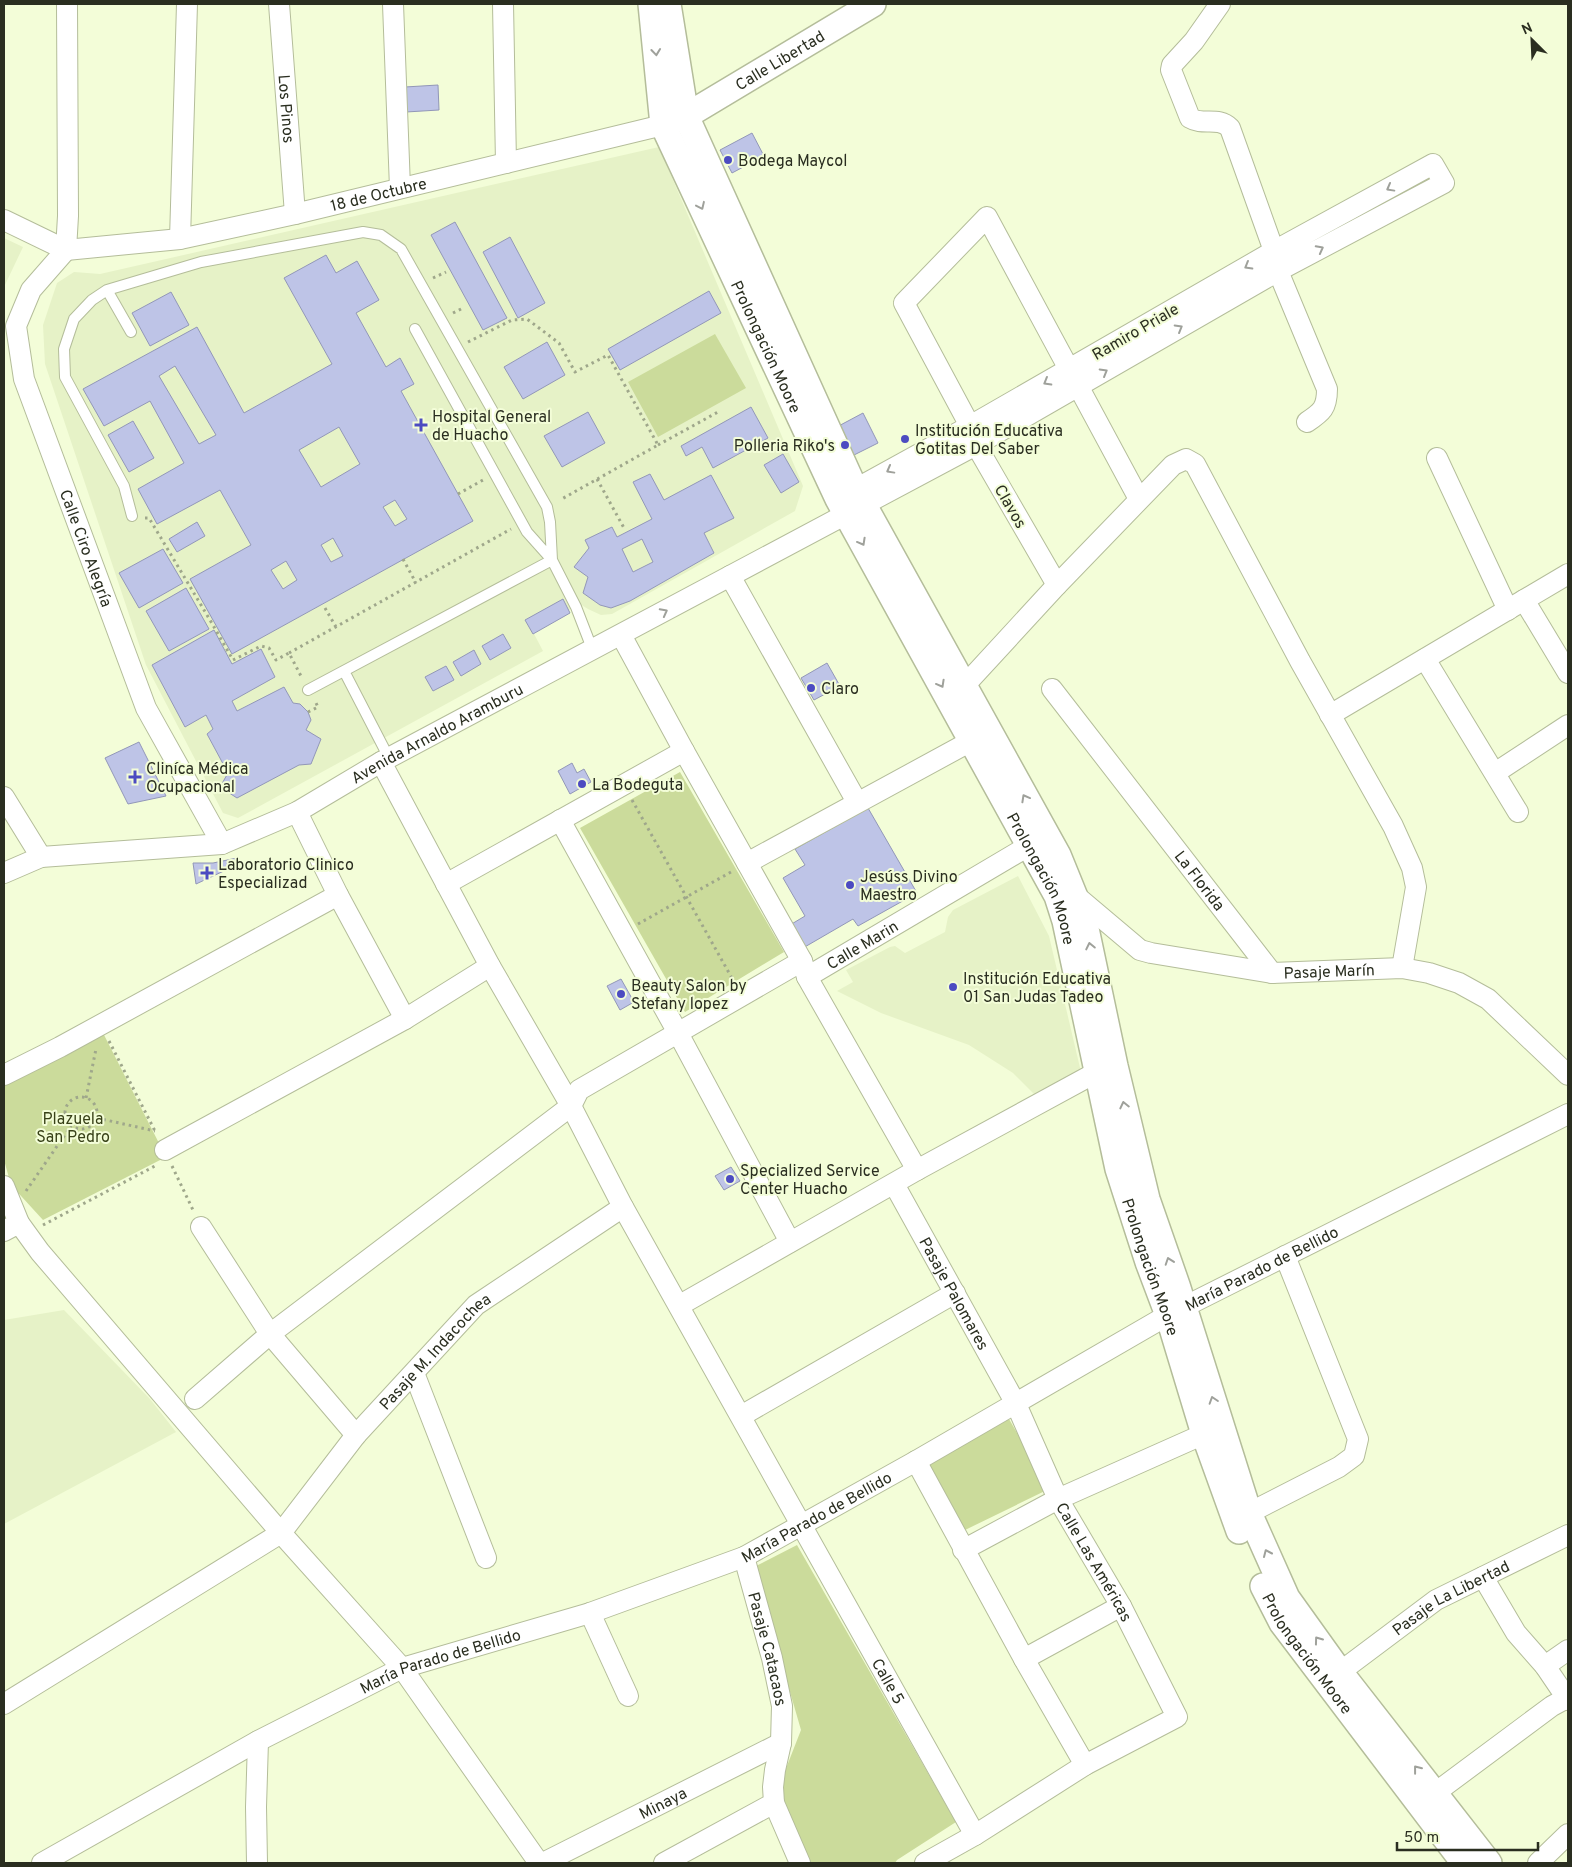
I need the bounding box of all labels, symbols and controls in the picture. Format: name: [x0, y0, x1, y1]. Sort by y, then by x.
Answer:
north arrow: [1507, 15, 1557, 65]
text: N: [1519, 20, 1535, 39]
street label: Calle Libertad: [732, 27, 829, 96]
one-way arrow: [650, 49, 661, 57]
street label: Los Pinos: [272, 74, 298, 144]
place label: Bodega Maycol: [738, 152, 847, 172]
marker: Bodega Maycol: [722, 154, 734, 166]
street label: 18 de Octubre: [329, 175, 429, 217]
one-way arrow: [1387, 181, 1396, 191]
one-way arrow: [695, 201, 705, 210]
one-way arrow: [1315, 245, 1324, 255]
one-way arrow: [1244, 260, 1253, 270]
street label: Prolongación Moore: [725, 278, 804, 417]
street label: Ramiro Priale: [1089, 300, 1183, 366]
one-way arrow: [1173, 325, 1182, 335]
one-way arrow: [1098, 368, 1107, 378]
one-way arrow: [1043, 376, 1052, 386]
place label: Hospital General de Huacho: [432, 408, 551, 446]
marker: Hospital General de Huacho: [414, 418, 428, 432]
place label: Institución Educativa Gotitas Del Saber: [915, 422, 1063, 460]
marker: Institución Educativa Gotitas Del Saber: [899, 433, 911, 445]
place label: Polleria Riko's: [734, 437, 835, 457]
marker: Polleria Riko's: [839, 439, 851, 451]
one-way arrow: [886, 464, 895, 474]
street label: Clavos: [989, 482, 1030, 532]
street label: Calle Ciro Alegría: [54, 487, 116, 610]
one-way arrow: [856, 536, 866, 545]
one-way arrow: [658, 608, 667, 618]
one-way arrow: [934, 679, 944, 688]
street label: Avenida Arnaldo Aramburu: [348, 680, 527, 789]
place label: Claro: [821, 680, 859, 700]
marker: Claro: [805, 682, 817, 694]
place label: Cliníca Médica Ocupacional: [146, 760, 249, 798]
marker: Cliníca Médica Ocupacional: [128, 770, 142, 784]
place label: La Bodeguta: [592, 776, 683, 796]
marker: La Bodeguta: [576, 778, 588, 790]
one-way arrow: [1022, 794, 1032, 803]
street label: Prolongación Moore: [1001, 810, 1078, 947]
street label: La Florida: [1169, 847, 1228, 916]
place label: Laboratorio Clinico Especializad: [218, 856, 354, 894]
marker: Laboratorio Clinico Especializad: [200, 866, 214, 880]
place label: Jesúss Divino Maestro: [860, 868, 958, 906]
marker: Jesúss Divino Maestro: [844, 879, 856, 891]
street label: Calle Marin: [824, 917, 903, 975]
one-way arrow: [1085, 942, 1096, 950]
street label: Pasaje Marín: [1283, 961, 1375, 985]
place label: Institución Educativa 01 San Judas Tadeo: [963, 970, 1111, 1008]
place label: Beauty Salon by Stefany lopez: [631, 977, 747, 1015]
marker: Institución Educativa 01 San Judas Tadeo: [947, 981, 959, 993]
marker: Beauty Salon by Stefany lopez: [615, 988, 627, 1000]
one-way arrow: [1119, 1100, 1130, 1109]
park label: Plazuela San Pedro: [36, 1110, 110, 1148]
place label: Specialized Service Center Huacho: [740, 1162, 880, 1200]
marker: Specialized Service Center Huacho: [724, 1173, 736, 1185]
street label: Prolongación Moore: [1116, 1196, 1182, 1339]
street label: María Parado de Bellido: [1182, 1223, 1342, 1317]
street label: Pasaje Palomares: [914, 1234, 992, 1354]
one-way arrow: [1164, 1257, 1174, 1266]
street label: Pasaje M. Indacochea: [376, 1290, 495, 1415]
one-way arrow: [1209, 1397, 1219, 1405]
street label: María Parado de Bellido: [738, 1468, 896, 1568]
street label: Calle Las Américas: [1050, 1499, 1135, 1626]
one-way arrow: [1262, 1549, 1273, 1558]
street label: Pasaje La Libertad: [1389, 1557, 1514, 1641]
street label: Pasaje Catacaos: [742, 1590, 790, 1708]
street label: Prolongación Moore: [1256, 1590, 1356, 1719]
street label: María Parado de Bellido: [357, 1626, 524, 1700]
one-way arrow: [1315, 1636, 1324, 1646]
street label: Calle 5: [866, 1655, 908, 1708]
one-way arrow: [1414, 1766, 1422, 1775]
street label: Minaya: [636, 1784, 691, 1825]
scale bar: [1397, 1820, 1538, 1852]
text: 50 m: [1404, 1829, 1439, 1848]

